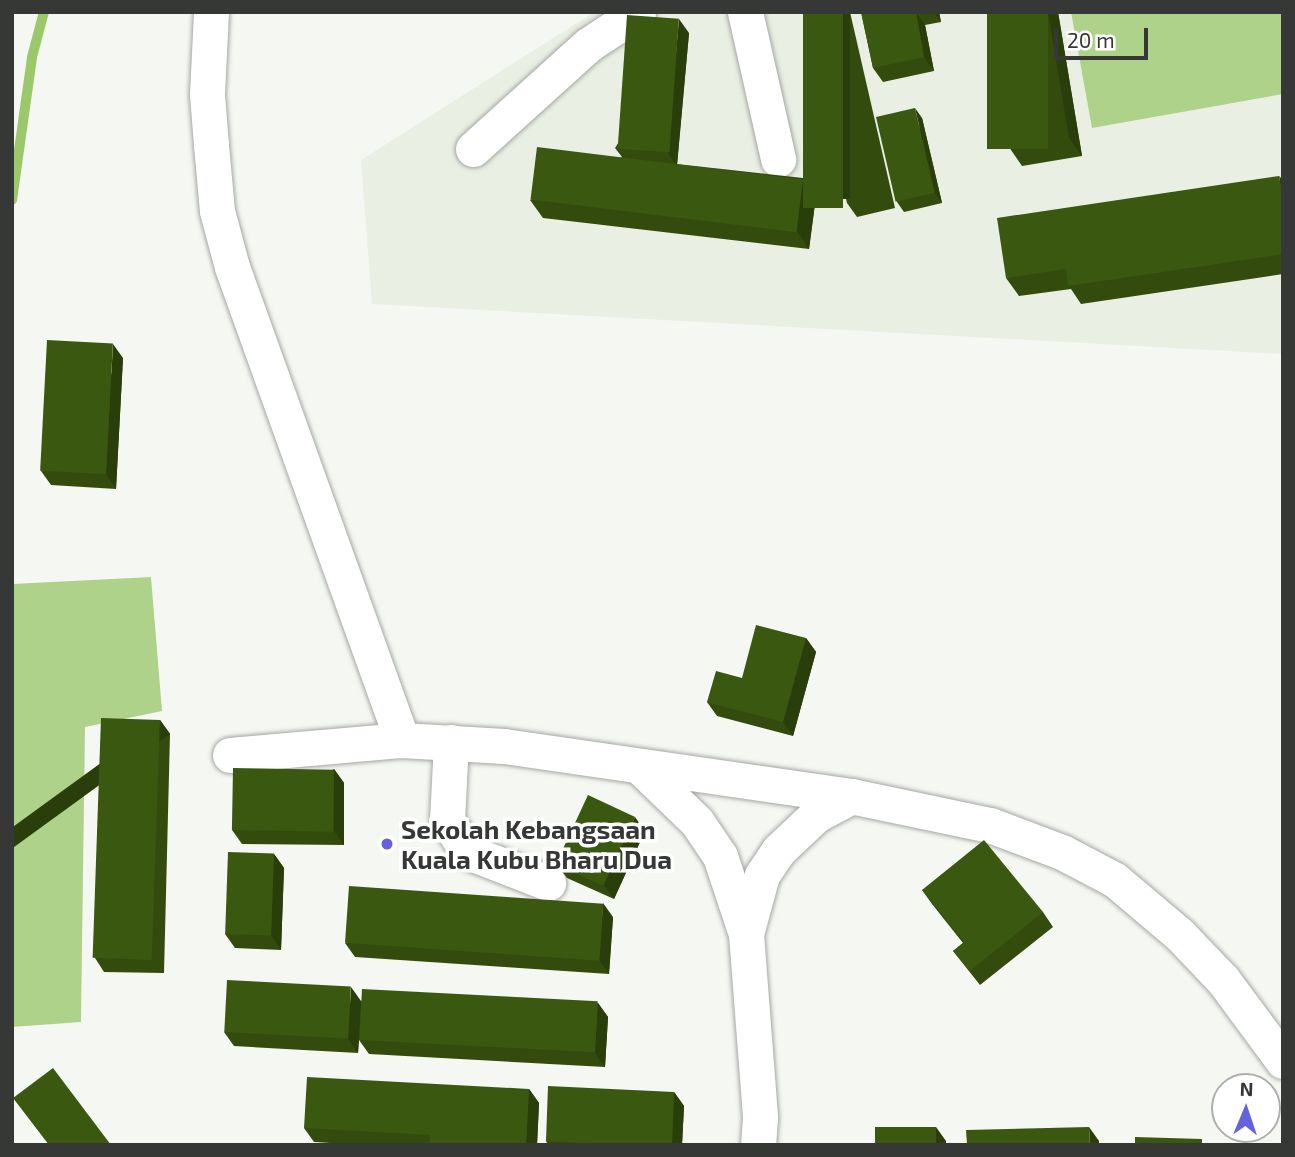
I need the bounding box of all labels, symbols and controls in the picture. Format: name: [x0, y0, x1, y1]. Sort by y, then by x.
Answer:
scale bar: [1057, 14, 1152, 58]
text: 20 m: [1067, 27, 1115, 52]
place label: Sekolah Kebangsaan Kuala Kubu Bharu Dua: [401, 813, 672, 874]
marker: Sekolah Kebangsaan Kuala Kubu Bharu Dua: [379, 836, 395, 852]
north arrow: [1211, 1073, 1281, 1143]
text: N: [1239, 1077, 1254, 1100]

